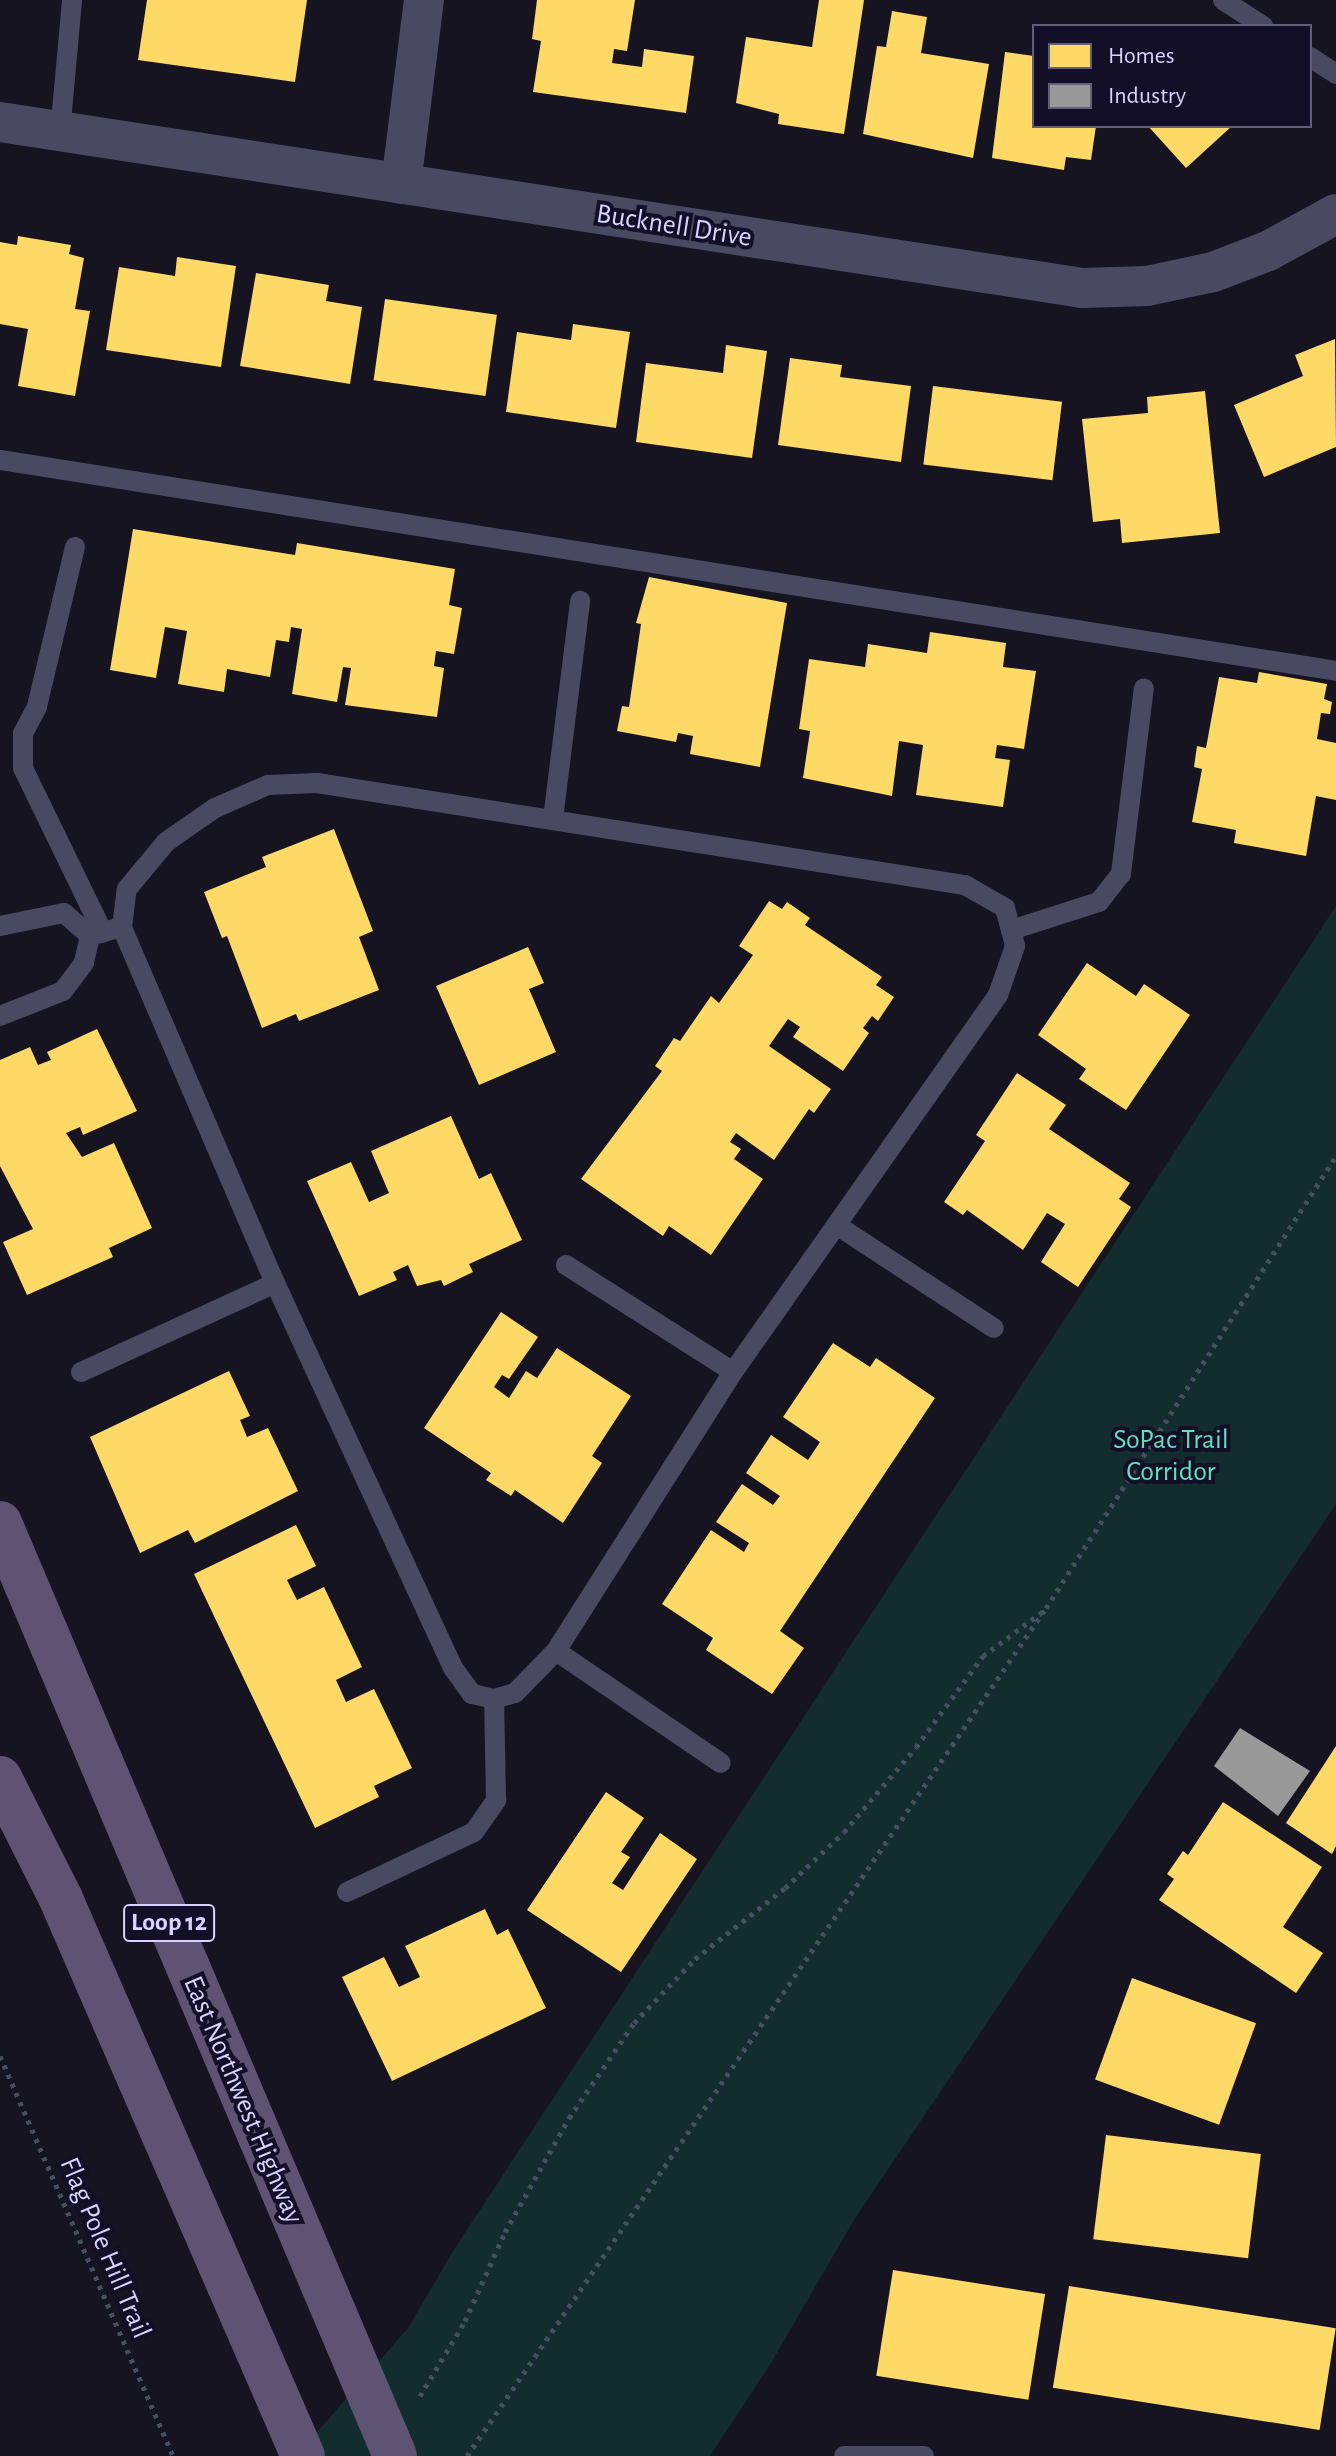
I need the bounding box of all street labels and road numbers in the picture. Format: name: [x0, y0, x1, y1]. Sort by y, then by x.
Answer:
street label: Bucknell Drive: [594, 197, 754, 255]
road number: Loop 12: [123, 1901, 215, 1945]
street label: East Northwest Highway: [176, 1971, 310, 2229]
street label: Flag Pole Hill Trail: [52, 2152, 158, 2344]

